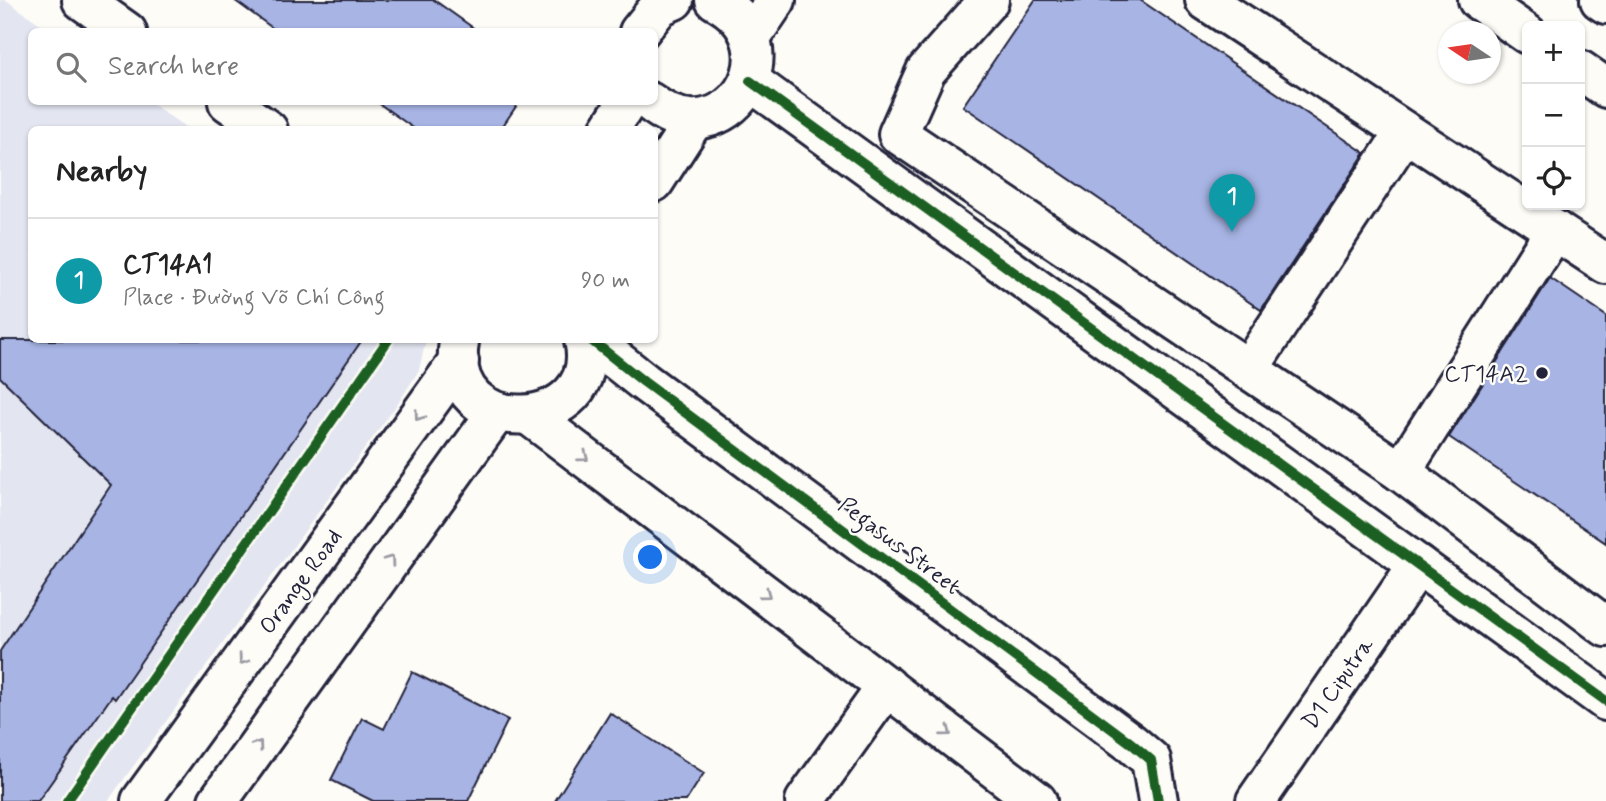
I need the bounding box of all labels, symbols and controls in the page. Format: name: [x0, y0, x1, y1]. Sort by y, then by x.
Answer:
north arrow: [1438, 21, 1501, 84]
map controls: [1522, 21, 1585, 210]
button: +: [1522, 21, 1585, 84]
search box: [28, 28, 658, 105]
icon: search: [52, 48, 90, 86]
text: Search here: [108, 50, 239, 84]
button: −: [1522, 84, 1585, 147]
button: locate: [1522, 147, 1585, 210]
text: Nearby: [56, 152, 147, 191]
pin: 1: [1209, 174, 1255, 232]
text: CT14A1: [123, 249, 212, 283]
text: 1: [74, 266, 84, 296]
text: 90 m: [581, 266, 630, 296]
text: Place · Đường Võ Chí Công: [123, 283, 385, 313]
place label: CT14A2: [1444, 360, 1528, 390]
marker: CT14A2: [1534, 365, 1550, 381]
one-way arrow: [415, 408, 427, 421]
one-way arrow: [577, 449, 589, 462]
street label: Pegasus Street: [831, 491, 966, 604]
street label: Orange Road: [253, 524, 351, 642]
your location: [633, 540, 667, 574]
one-way arrow: [382, 555, 394, 568]
one-way arrow: [758, 586, 771, 599]
street label: D1 Ciputra: [1296, 632, 1381, 736]
one-way arrow: [239, 652, 251, 665]
one-way arrow: [939, 724, 952, 736]
one-way arrow: [250, 741, 262, 753]

